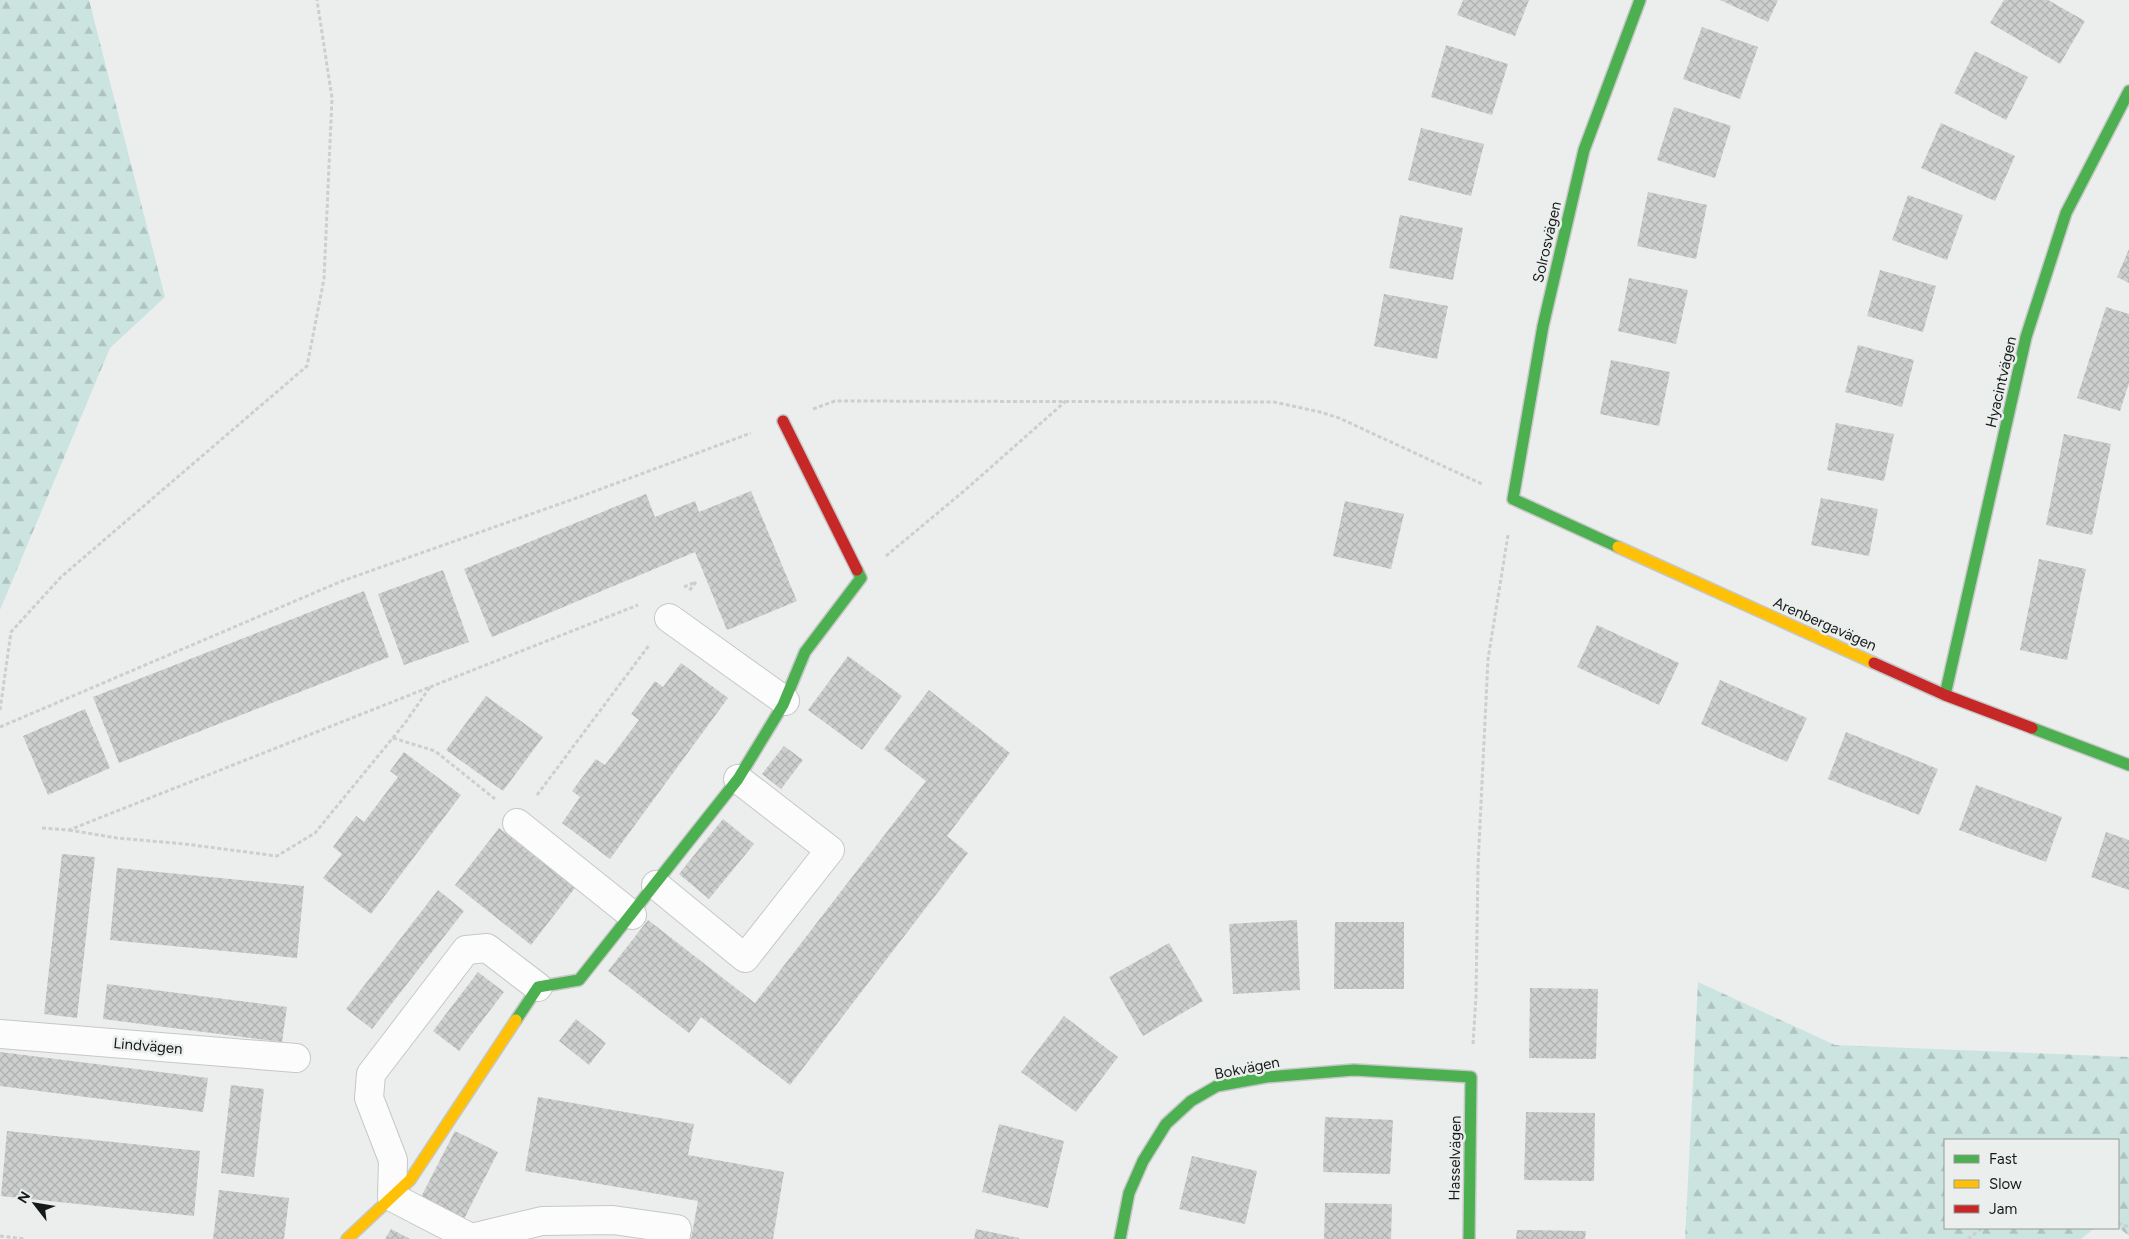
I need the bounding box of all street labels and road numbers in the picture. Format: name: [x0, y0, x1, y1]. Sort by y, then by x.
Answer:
street label: Solrosvägen: [1529, 200, 1565, 284]
street label: Hyacintvägen: [1982, 335, 2020, 429]
street label: Arenbergavägen: [1771, 593, 1879, 655]
street label: Lindvägen: [113, 1034, 183, 1058]
street label: Bokvägen: [1213, 1053, 1281, 1083]
street label: Hasselvägen: [1445, 1115, 1465, 1201]

